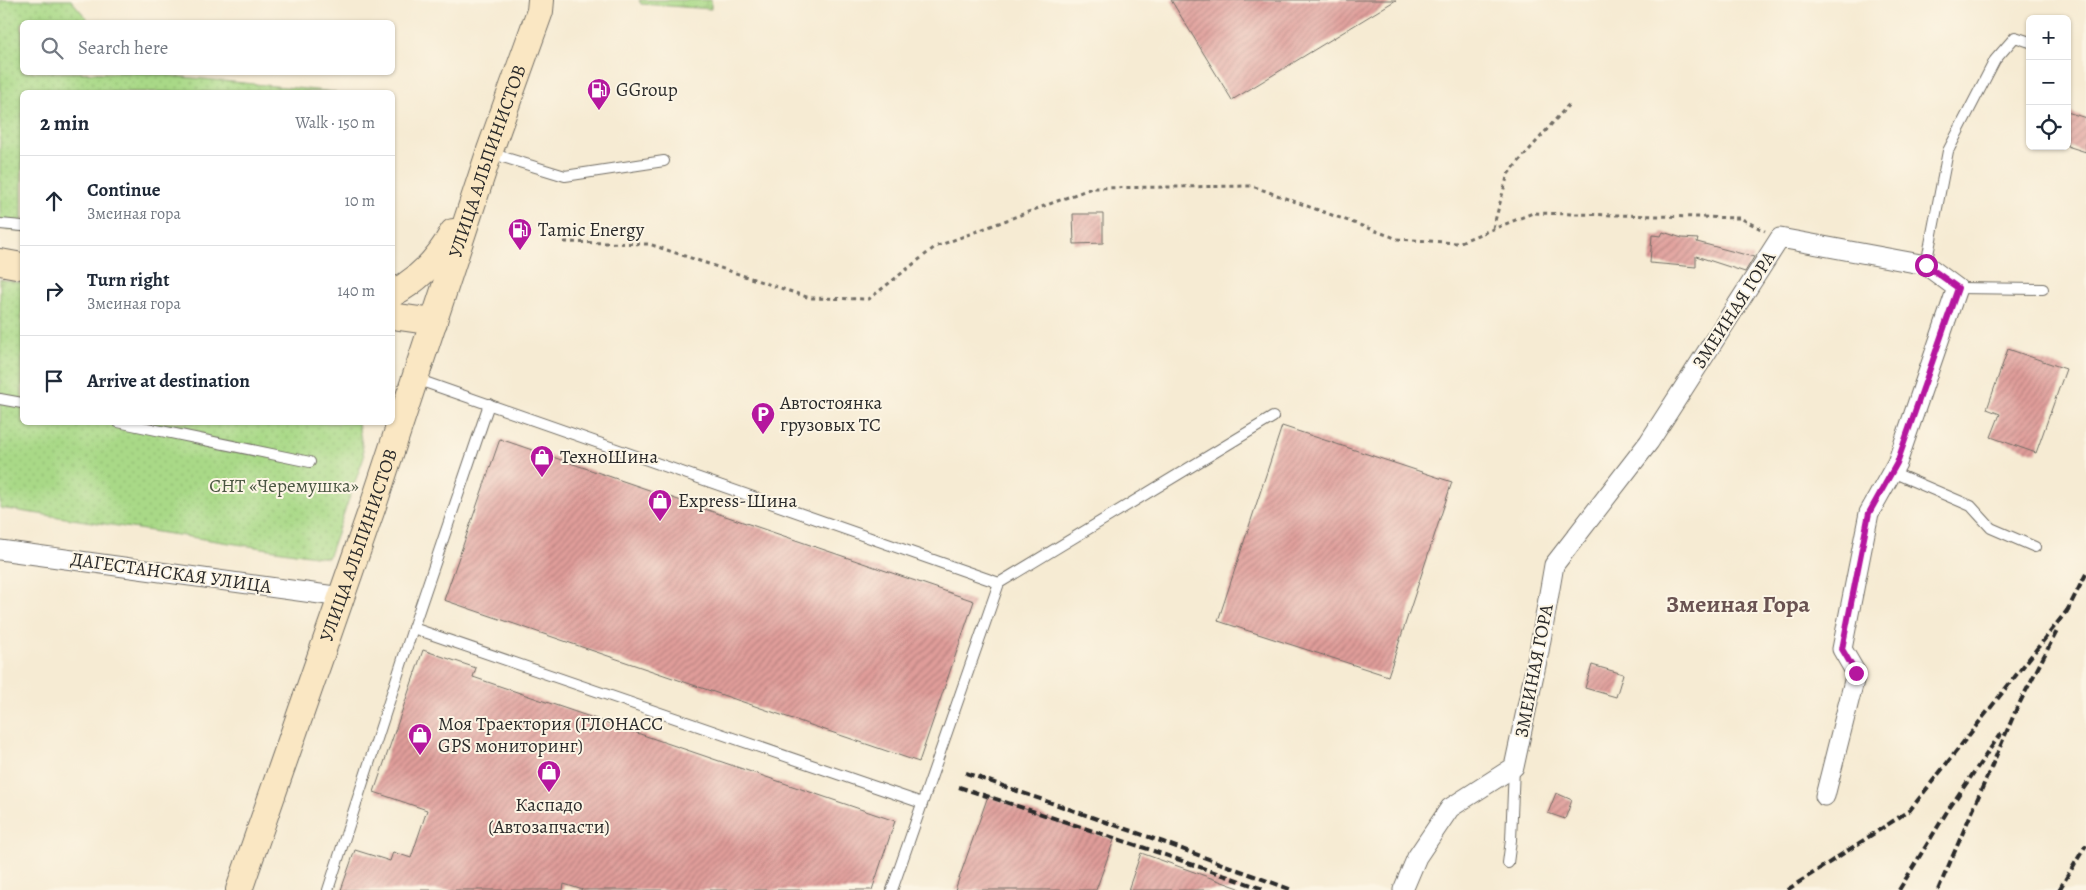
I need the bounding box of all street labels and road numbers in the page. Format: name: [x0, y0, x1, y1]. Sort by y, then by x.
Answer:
street label: УЛИЦА АЛЬПИНИСТОВ: [442, 61, 533, 261]
street label: ЗМЕИНАЯ ГОРА: [1686, 245, 1782, 374]
street label: УЛИЦА АЛЬПИНИСТОВ: [314, 445, 404, 645]
street label: ДАГЕСТАНСКАЯ УЛИЦА: [69, 546, 274, 600]
street label: ЗМЕИНАЯ ГОРА: [1508, 601, 1560, 740]

